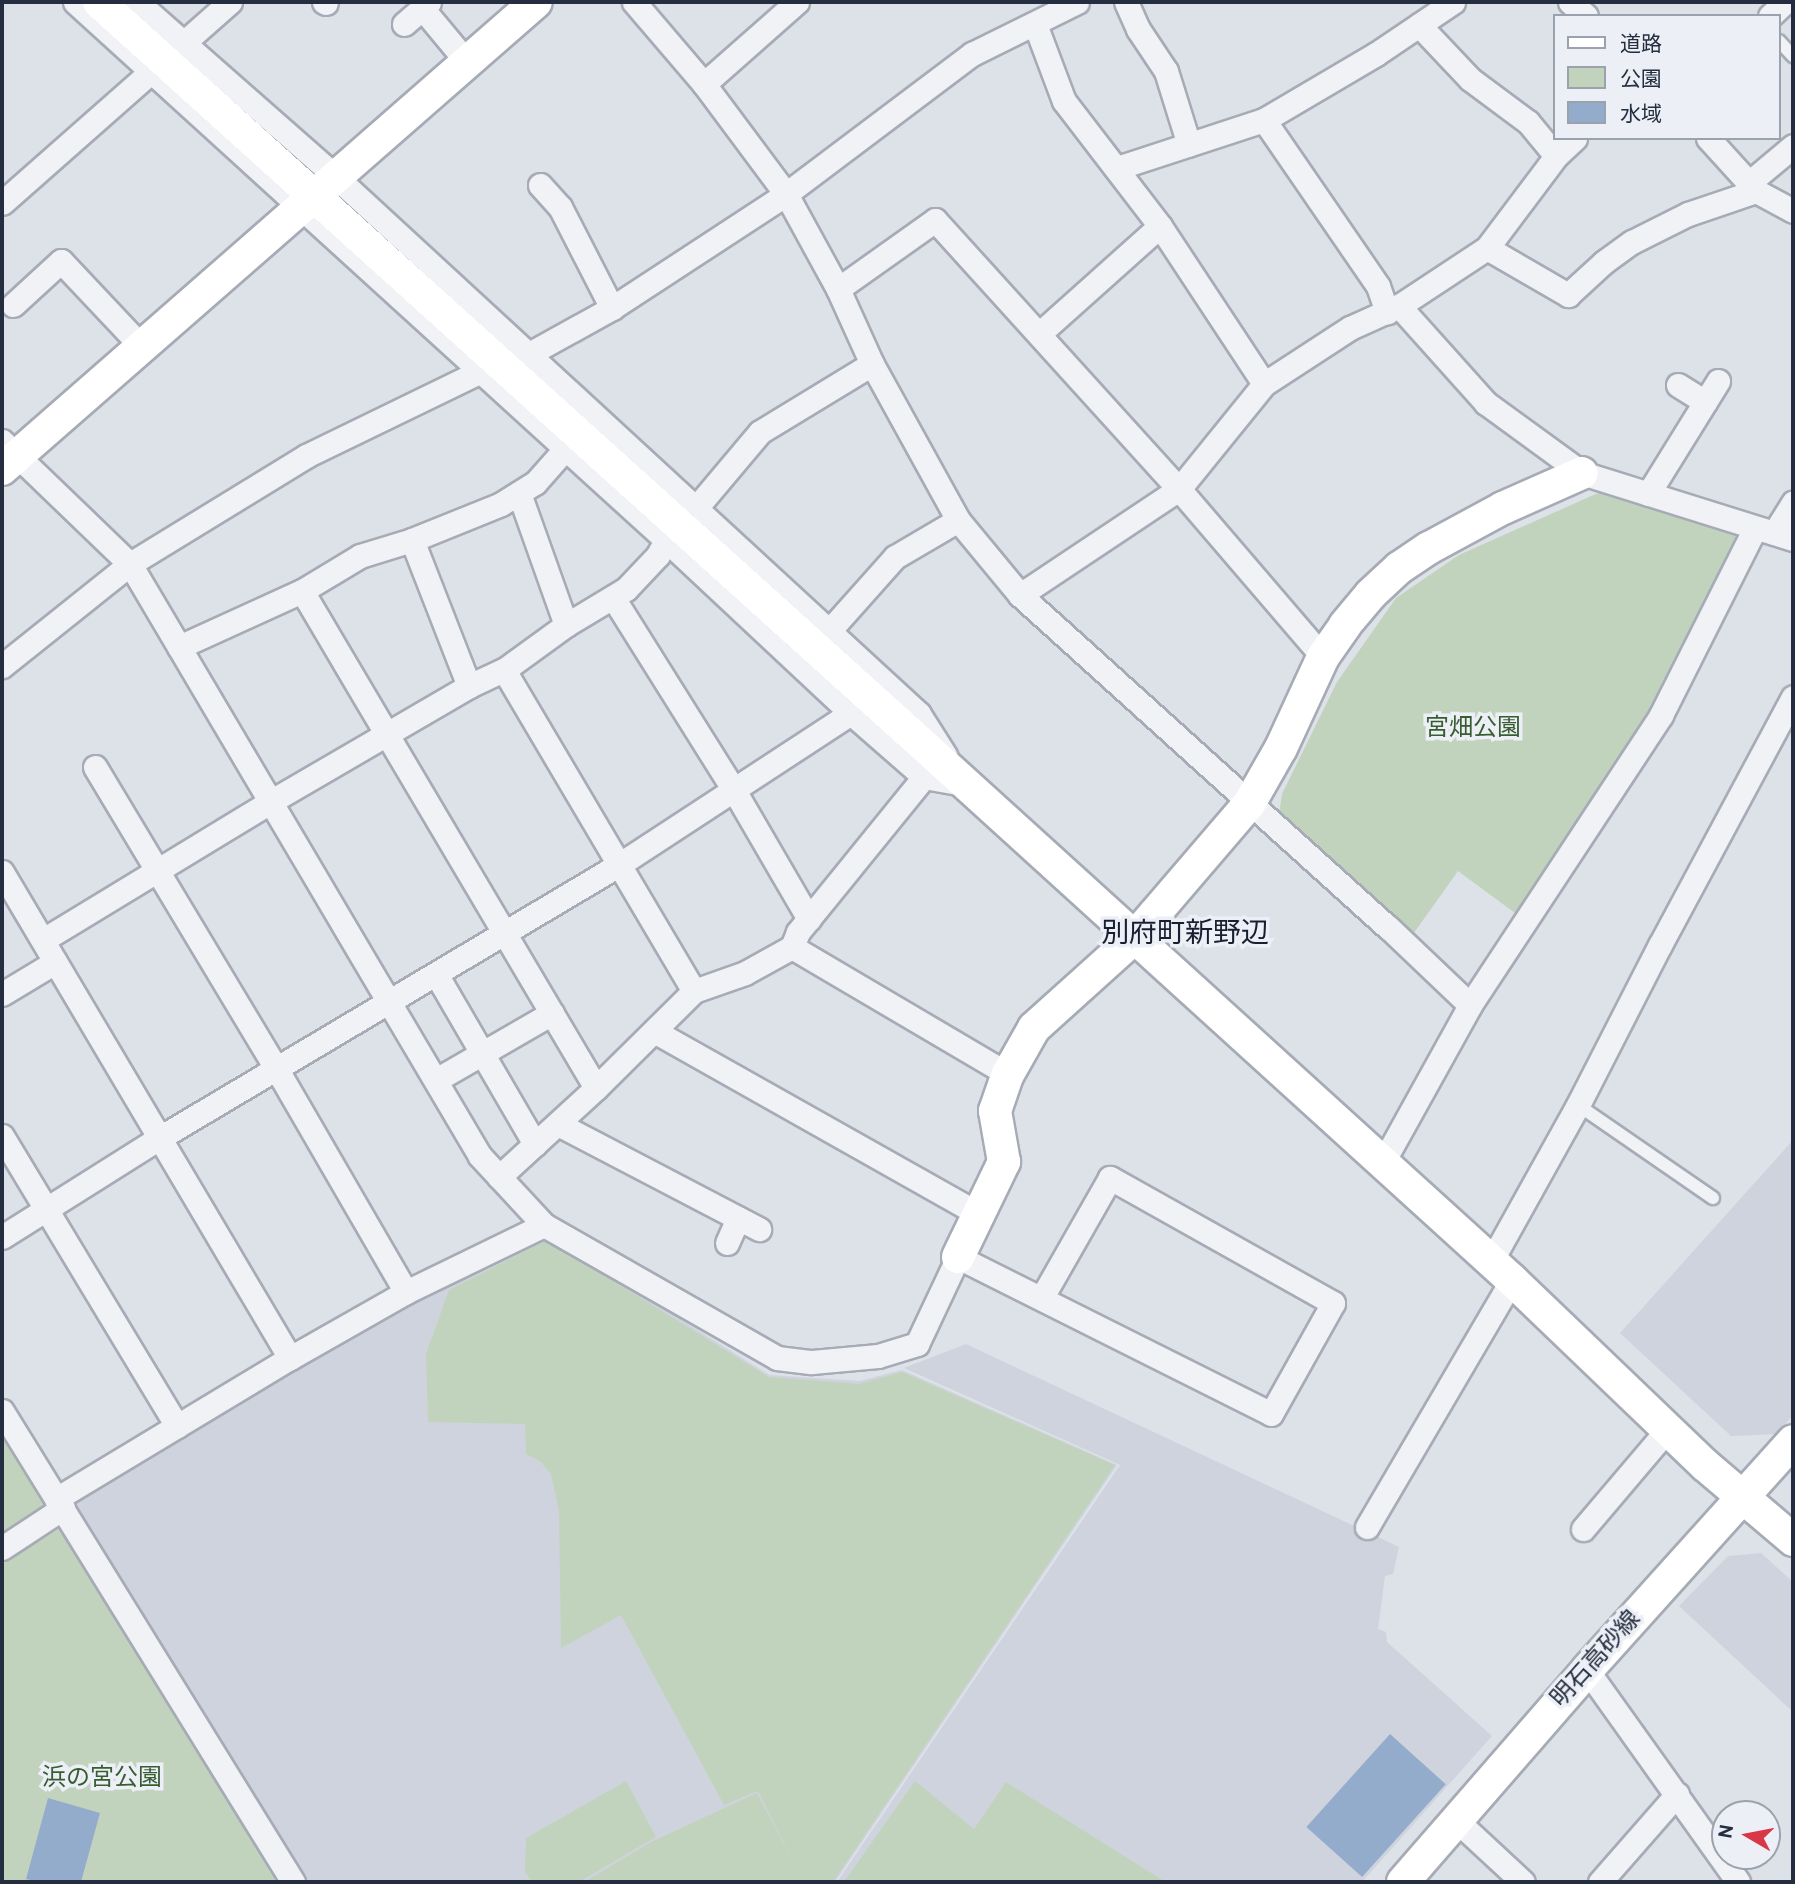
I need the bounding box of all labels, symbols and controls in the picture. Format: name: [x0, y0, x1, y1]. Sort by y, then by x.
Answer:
legend: [1554, 14, 1781, 140]
text: 道路: [1620, 32, 1662, 59]
text: 公園: [1620, 67, 1662, 94]
text: 水域: [1620, 102, 1662, 129]
park label: 宮畑公園: [1425, 716, 1521, 744]
district label: 別府町新野辺: [1101, 918, 1269, 952]
street label: 明石高砂線: [1546, 1606, 1648, 1714]
park label: 浜の宮公園: [42, 1766, 162, 1794]
north arrow: [1711, 1800, 1781, 1870]
text: N: [1714, 1823, 1740, 1841]

